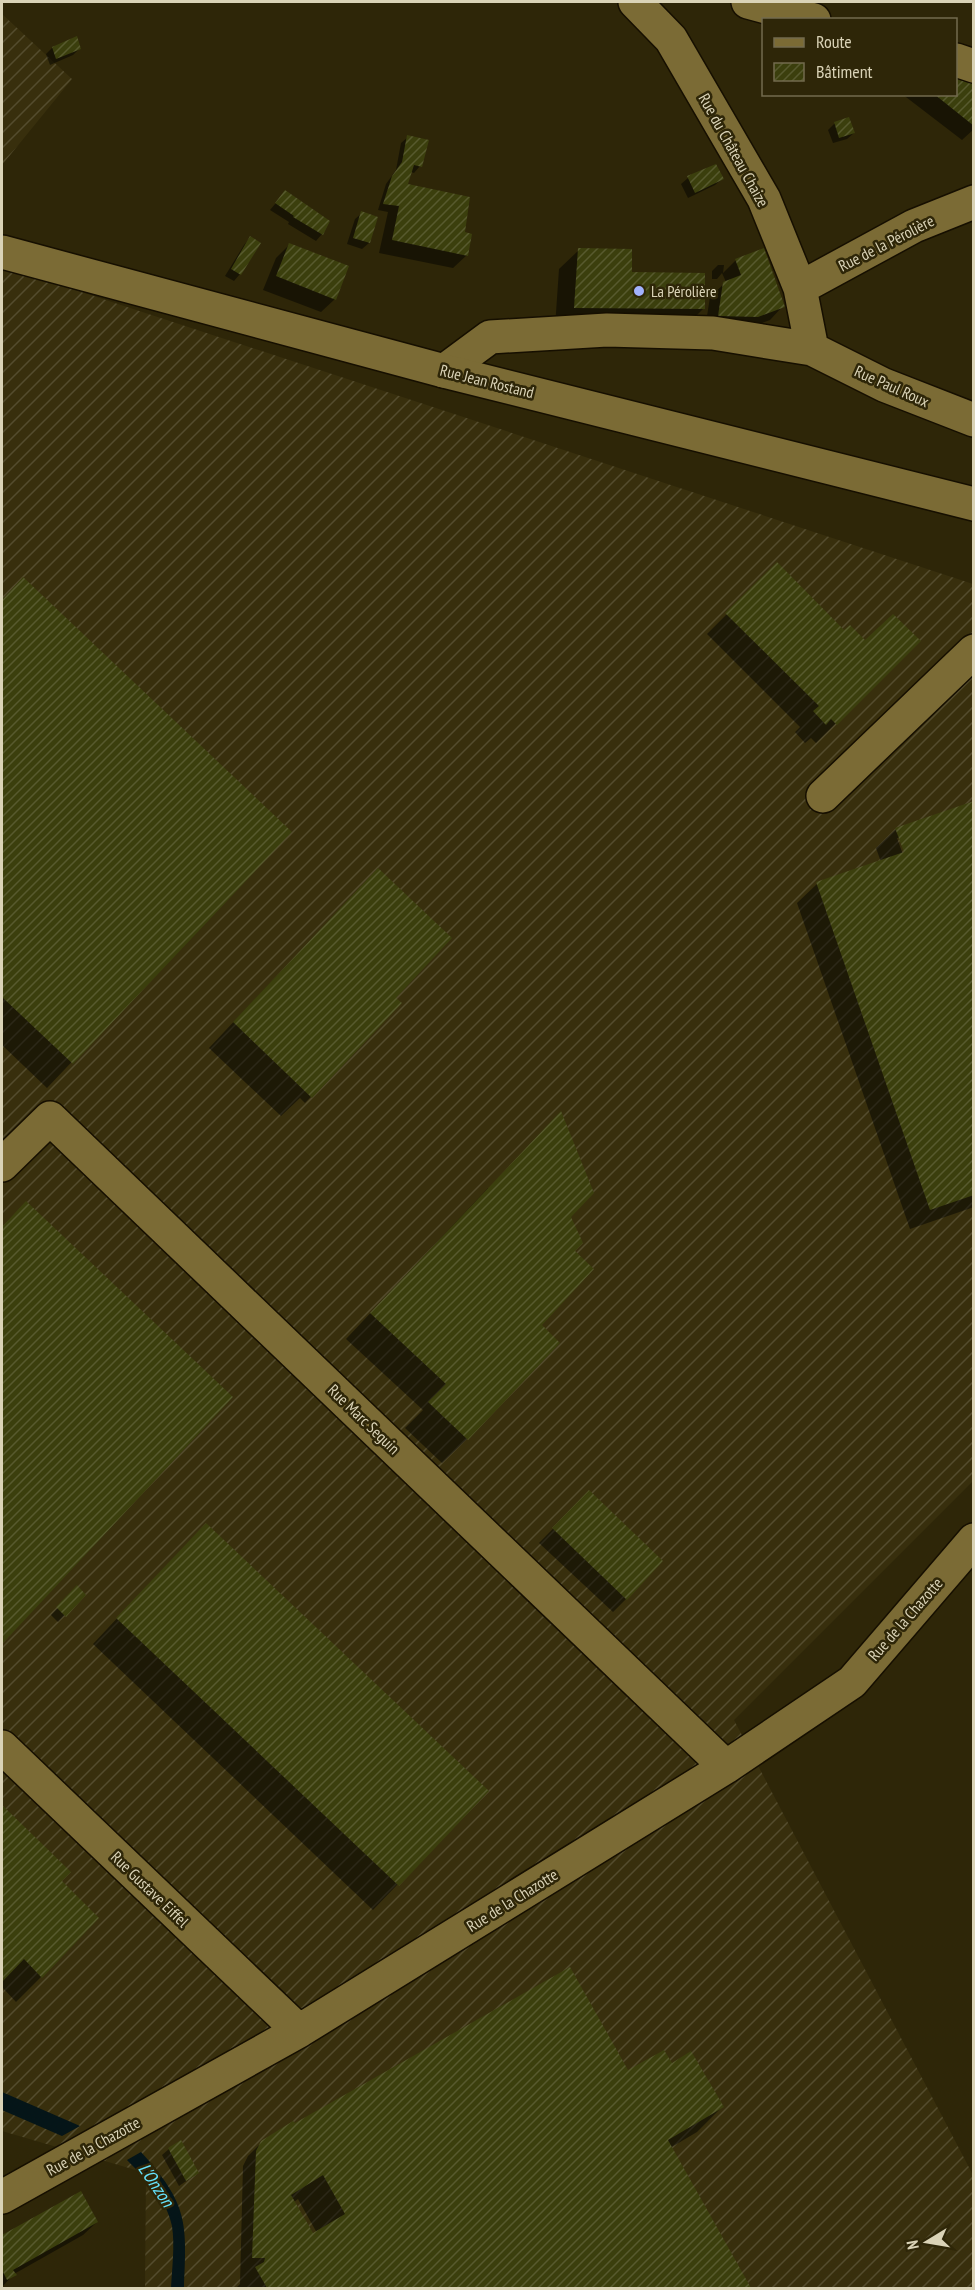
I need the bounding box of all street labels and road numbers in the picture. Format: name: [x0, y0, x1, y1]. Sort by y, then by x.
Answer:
street label: Rue du Château Chaize: [695, 90, 773, 210]
street label: Rue de la Pérolière: [835, 210, 937, 276]
street label: Rue Jean Rostand: [438, 360, 536, 402]
street label: Rue Paul Roux: [852, 361, 933, 411]
street label: Rue Marc Seguin: [324, 1380, 404, 1458]
street label: Rue de la Chazotte: [863, 1573, 947, 1665]
street label: Rue Gustave Eiffel: [107, 1847, 193, 1931]
street label: Rue de la Chazotte: [463, 1864, 561, 1936]
street label: Rue de la Chazotte: [43, 2112, 143, 2180]

